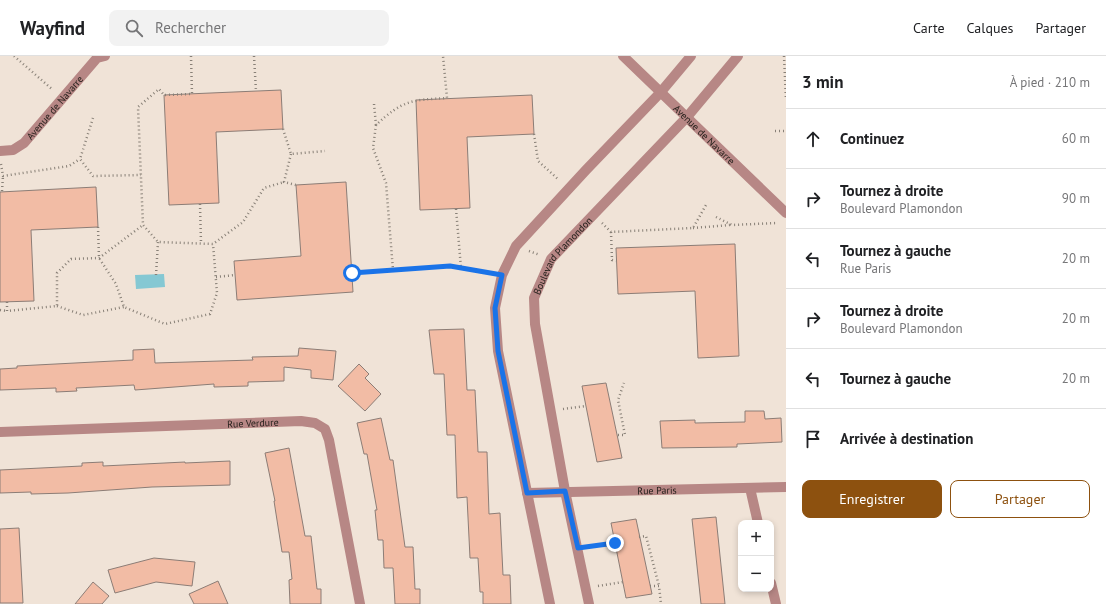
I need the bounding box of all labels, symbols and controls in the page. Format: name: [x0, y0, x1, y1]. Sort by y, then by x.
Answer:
search box: [109, 10, 389, 46]
text: Wayfind: [20, 16, 85, 40]
icon: search: [123, 17, 145, 39]
text: Rechercher: [155, 18, 226, 37]
text: Carte: [913, 19, 945, 37]
text: Calques: [967, 19, 1013, 37]
text: Partager: [1035, 19, 1086, 37]
text: 3 min: [802, 71, 843, 93]
street label: Avenue de Navarre: [24, 73, 86, 143]
text: À pied · 210 m: [1010, 74, 1090, 91]
street label: Avenue de Navarre: [671, 102, 738, 167]
icon: ahead: [802, 128, 824, 150]
text: Continuez: [840, 129, 904, 148]
text: 60 m: [1062, 130, 1090, 147]
text: Tournez à droite: [840, 181, 943, 200]
icon: right: [802, 188, 824, 210]
text: 90 m: [1062, 190, 1090, 207]
text: Boulevard Plamondon: [840, 200, 963, 217]
street label: Boulevard Plamondon: [530, 214, 595, 297]
text: Tournez à gauche: [840, 241, 951, 260]
icon: left: [802, 248, 824, 270]
text: 20 m: [1062, 250, 1090, 267]
text: Rue Paris: [840, 260, 891, 277]
route start: [343, 264, 361, 282]
text: Tournez à droite: [840, 301, 943, 320]
icon: right: [802, 308, 824, 330]
text: 20 m: [1062, 310, 1090, 327]
text: Boulevard Plamondon: [840, 320, 963, 337]
icon: left: [802, 368, 824, 390]
text: Tournez à gauche: [840, 369, 951, 388]
text: 20 m: [1062, 370, 1090, 387]
street label: Rue Verdure: [227, 416, 279, 431]
icon: arrive: [802, 428, 824, 450]
text: Arrivée à destination: [840, 429, 973, 448]
button: Enregistrer: [802, 480, 942, 518]
button: Partager: [950, 480, 1090, 518]
street label: Rue Paris: [637, 484, 677, 497]
map controls: [738, 520, 774, 592]
button: +: [738, 520, 774, 556]
route end: [606, 534, 624, 552]
button: −: [738, 556, 774, 592]

